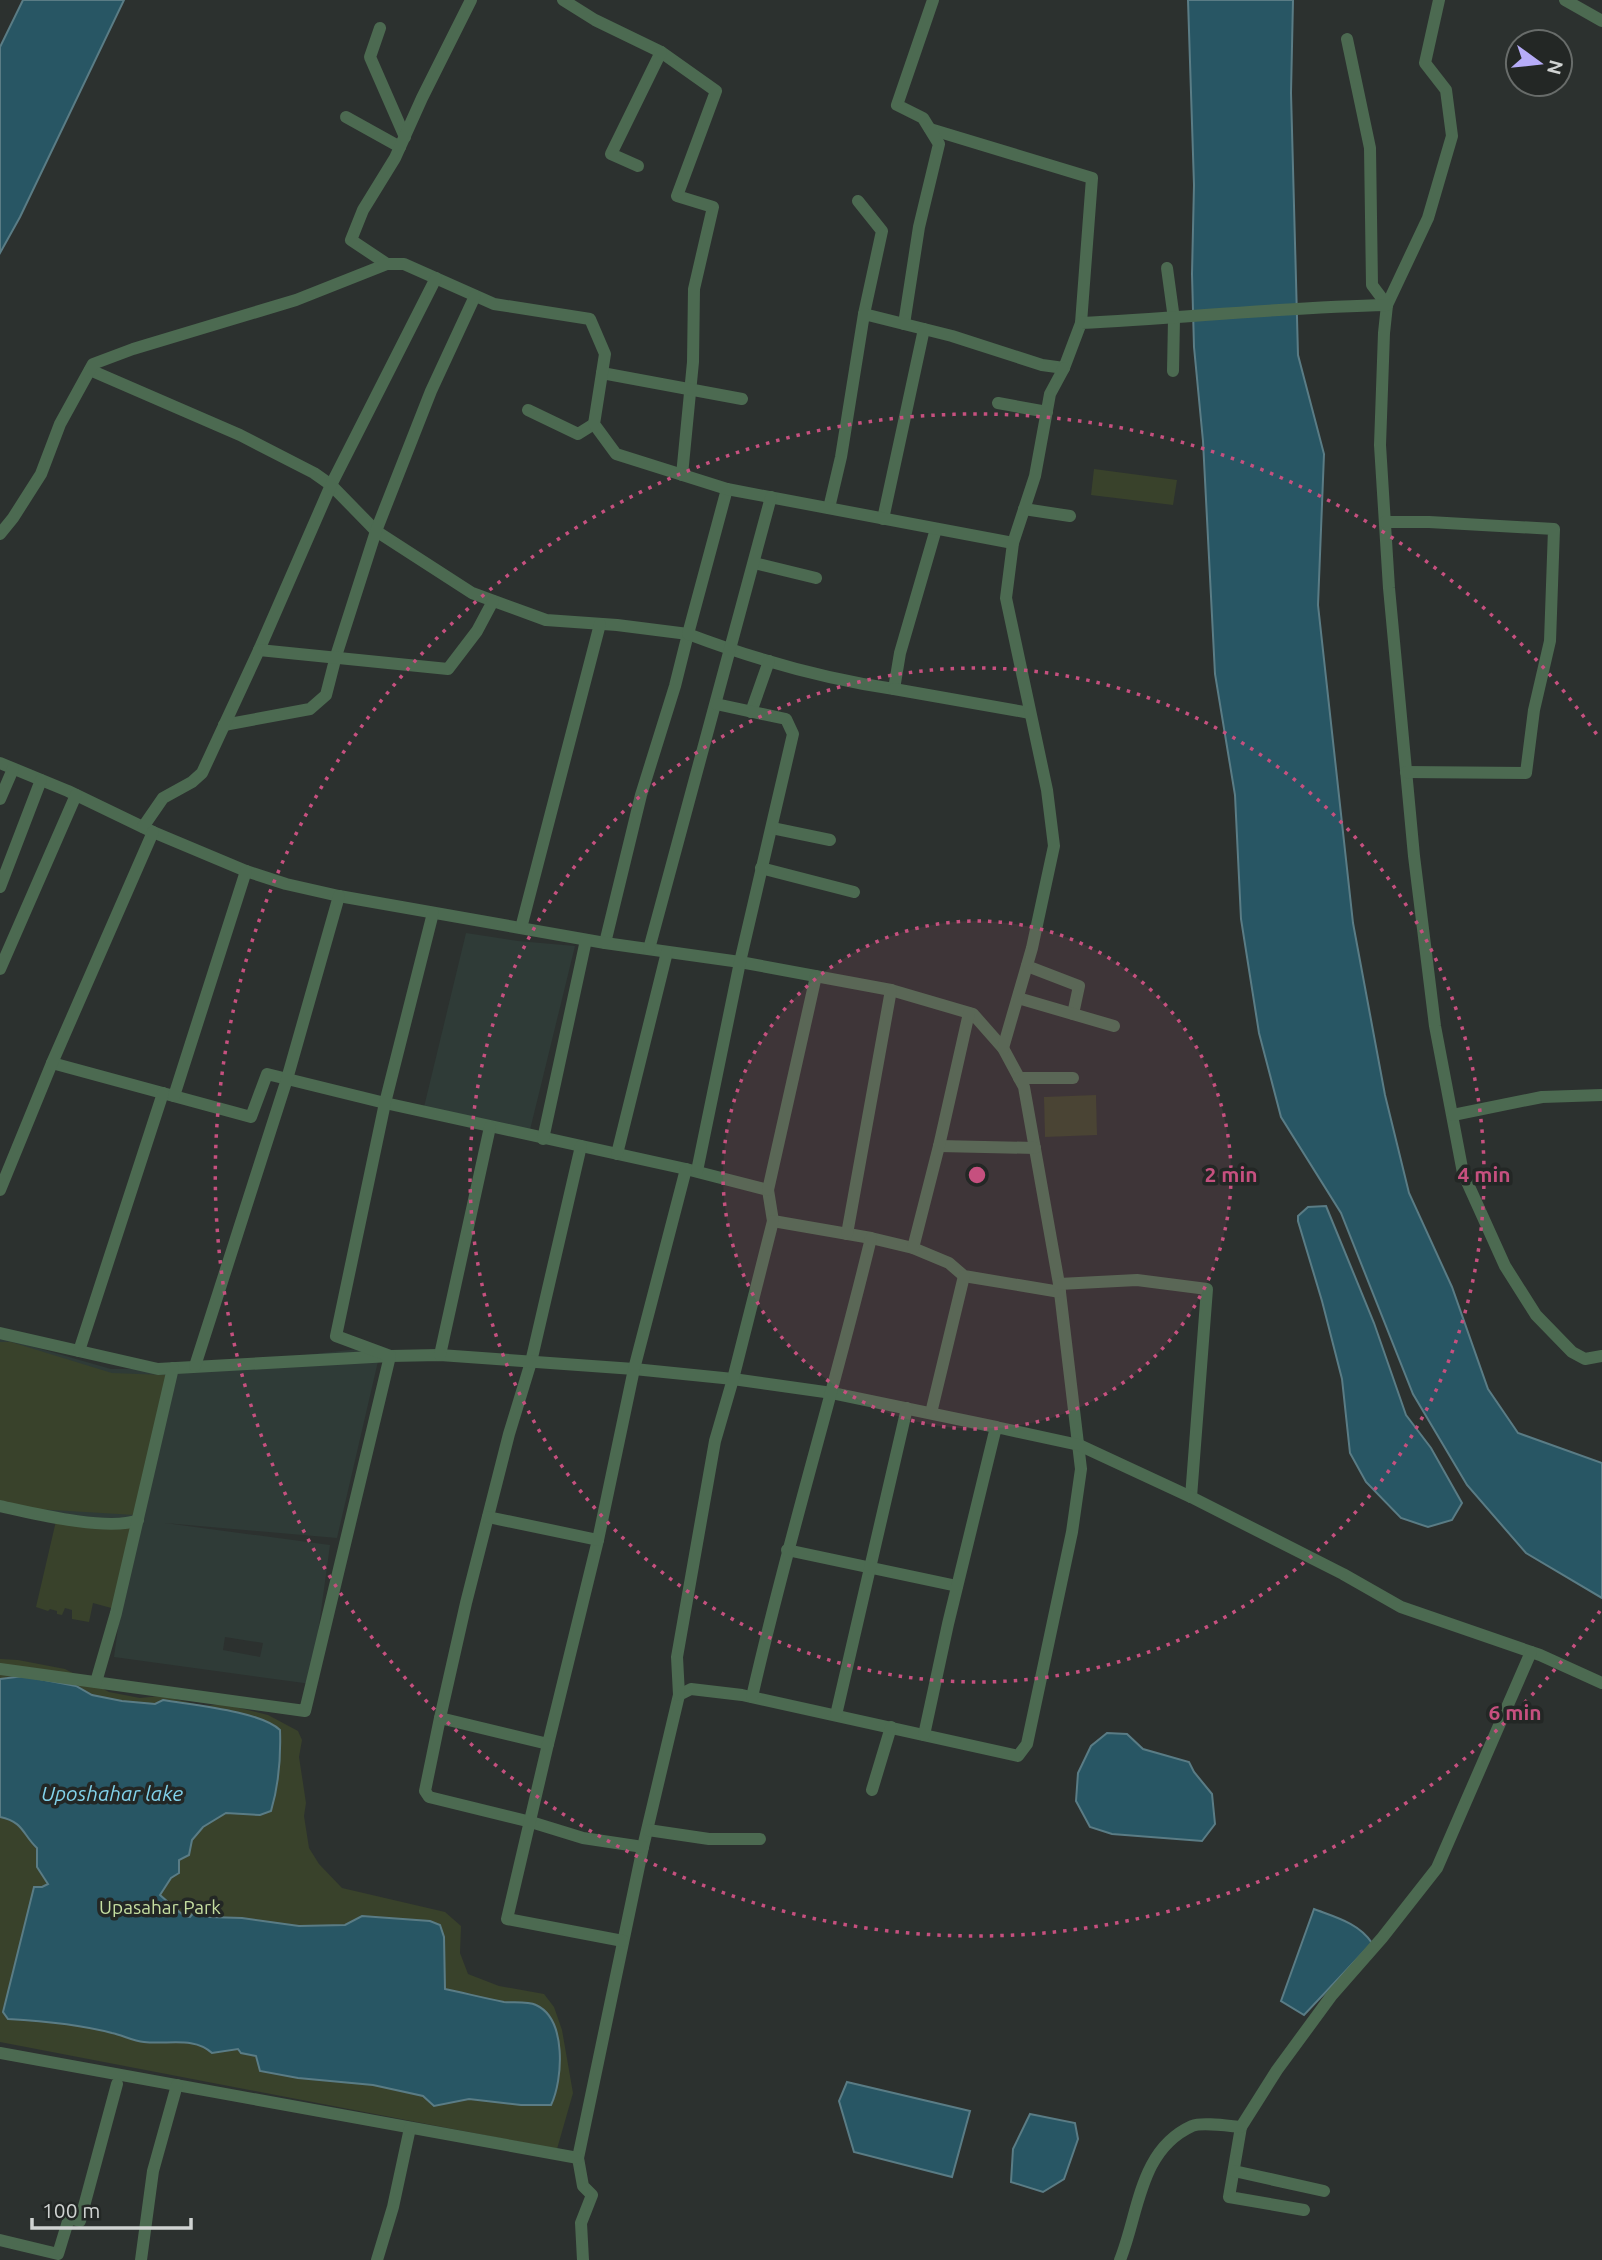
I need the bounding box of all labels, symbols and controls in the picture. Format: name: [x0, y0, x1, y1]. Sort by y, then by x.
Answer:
north arrow: [1504, 28, 1574, 98]
text: N: [1543, 58, 1568, 77]
text: 2 min: [1204, 1162, 1258, 1186]
text: 4 min: [1457, 1162, 1511, 1186]
centre of rings: [965, 1163, 989, 1187]
text: 6 min: [1488, 1700, 1542, 1724]
water label: Uposhahar lake: [41, 1781, 183, 1805]
park label: Upasahar Park: [99, 1896, 221, 1918]
scale bar: [32, 2186, 191, 2230]
text: 100 m: [42, 2198, 100, 2222]

